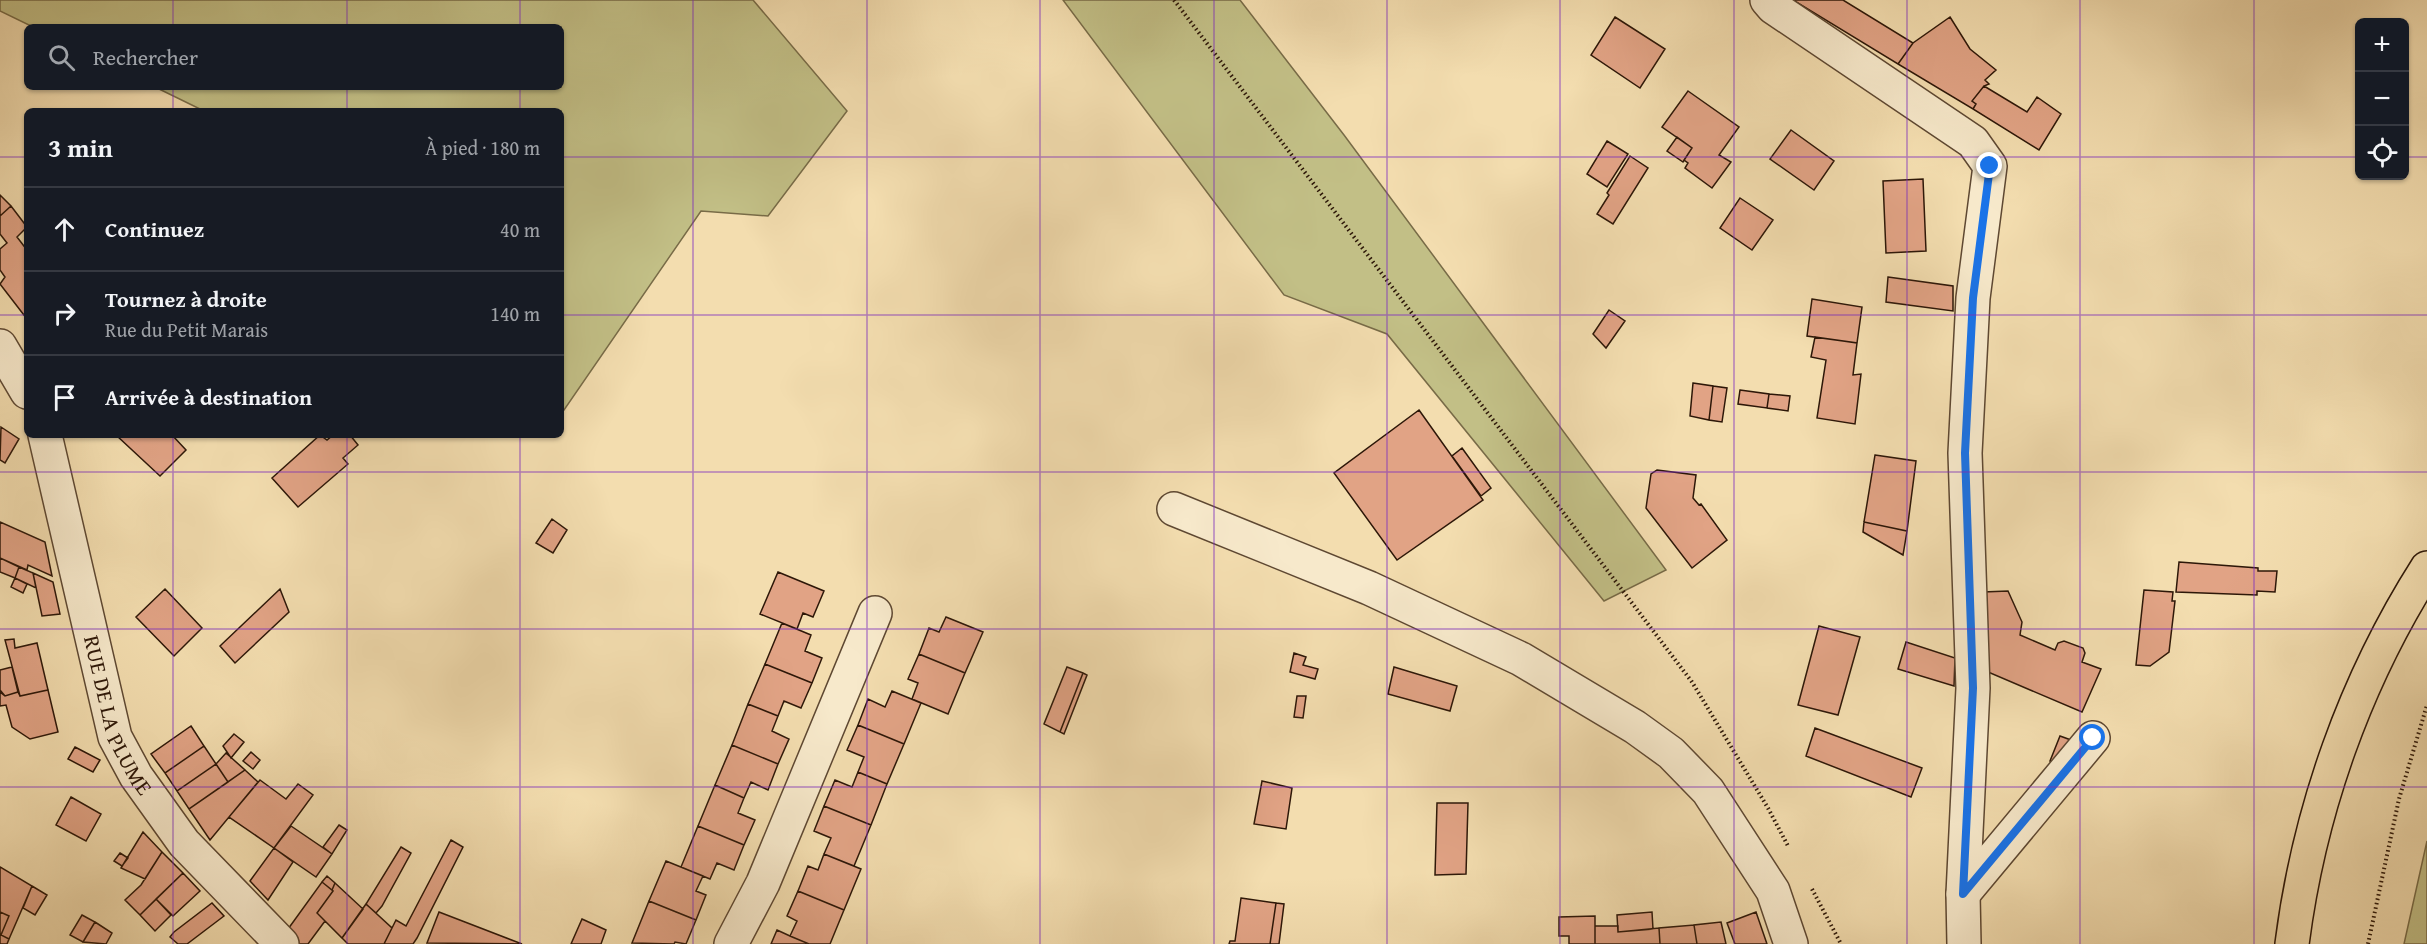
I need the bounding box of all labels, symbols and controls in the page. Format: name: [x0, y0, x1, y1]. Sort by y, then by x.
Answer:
map controls: [2355, 18, 2409, 180]
button: +: [2355, 18, 2409, 72]
search box: [24, 24, 564, 90]
icon: search: [45, 41, 78, 74]
text: Rechercher: [93, 41, 198, 73]
button: −: [2355, 72, 2409, 126]
button: locate: [2355, 126, 2409, 180]
text: 3 min: [48, 128, 113, 167]
text: À pied · 180 m: [425, 133, 540, 162]
route end: [1976, 152, 2002, 178]
icon: ahead: [48, 213, 81, 246]
text: Continuez: [105, 213, 204, 245]
text: 40 m: [500, 215, 540, 244]
text: Tournez à droite: [105, 283, 267, 315]
icon: right: [48, 297, 81, 330]
text: 140 m: [490, 299, 540, 328]
text: Rue du Petit Marais: [105, 315, 268, 344]
icon: arrive: [48, 381, 81, 414]
text: Arrivée à destination: [105, 381, 312, 413]
street label: RUE DE LA PLUME: [76, 632, 160, 801]
route start: [2079, 724, 2105, 750]

